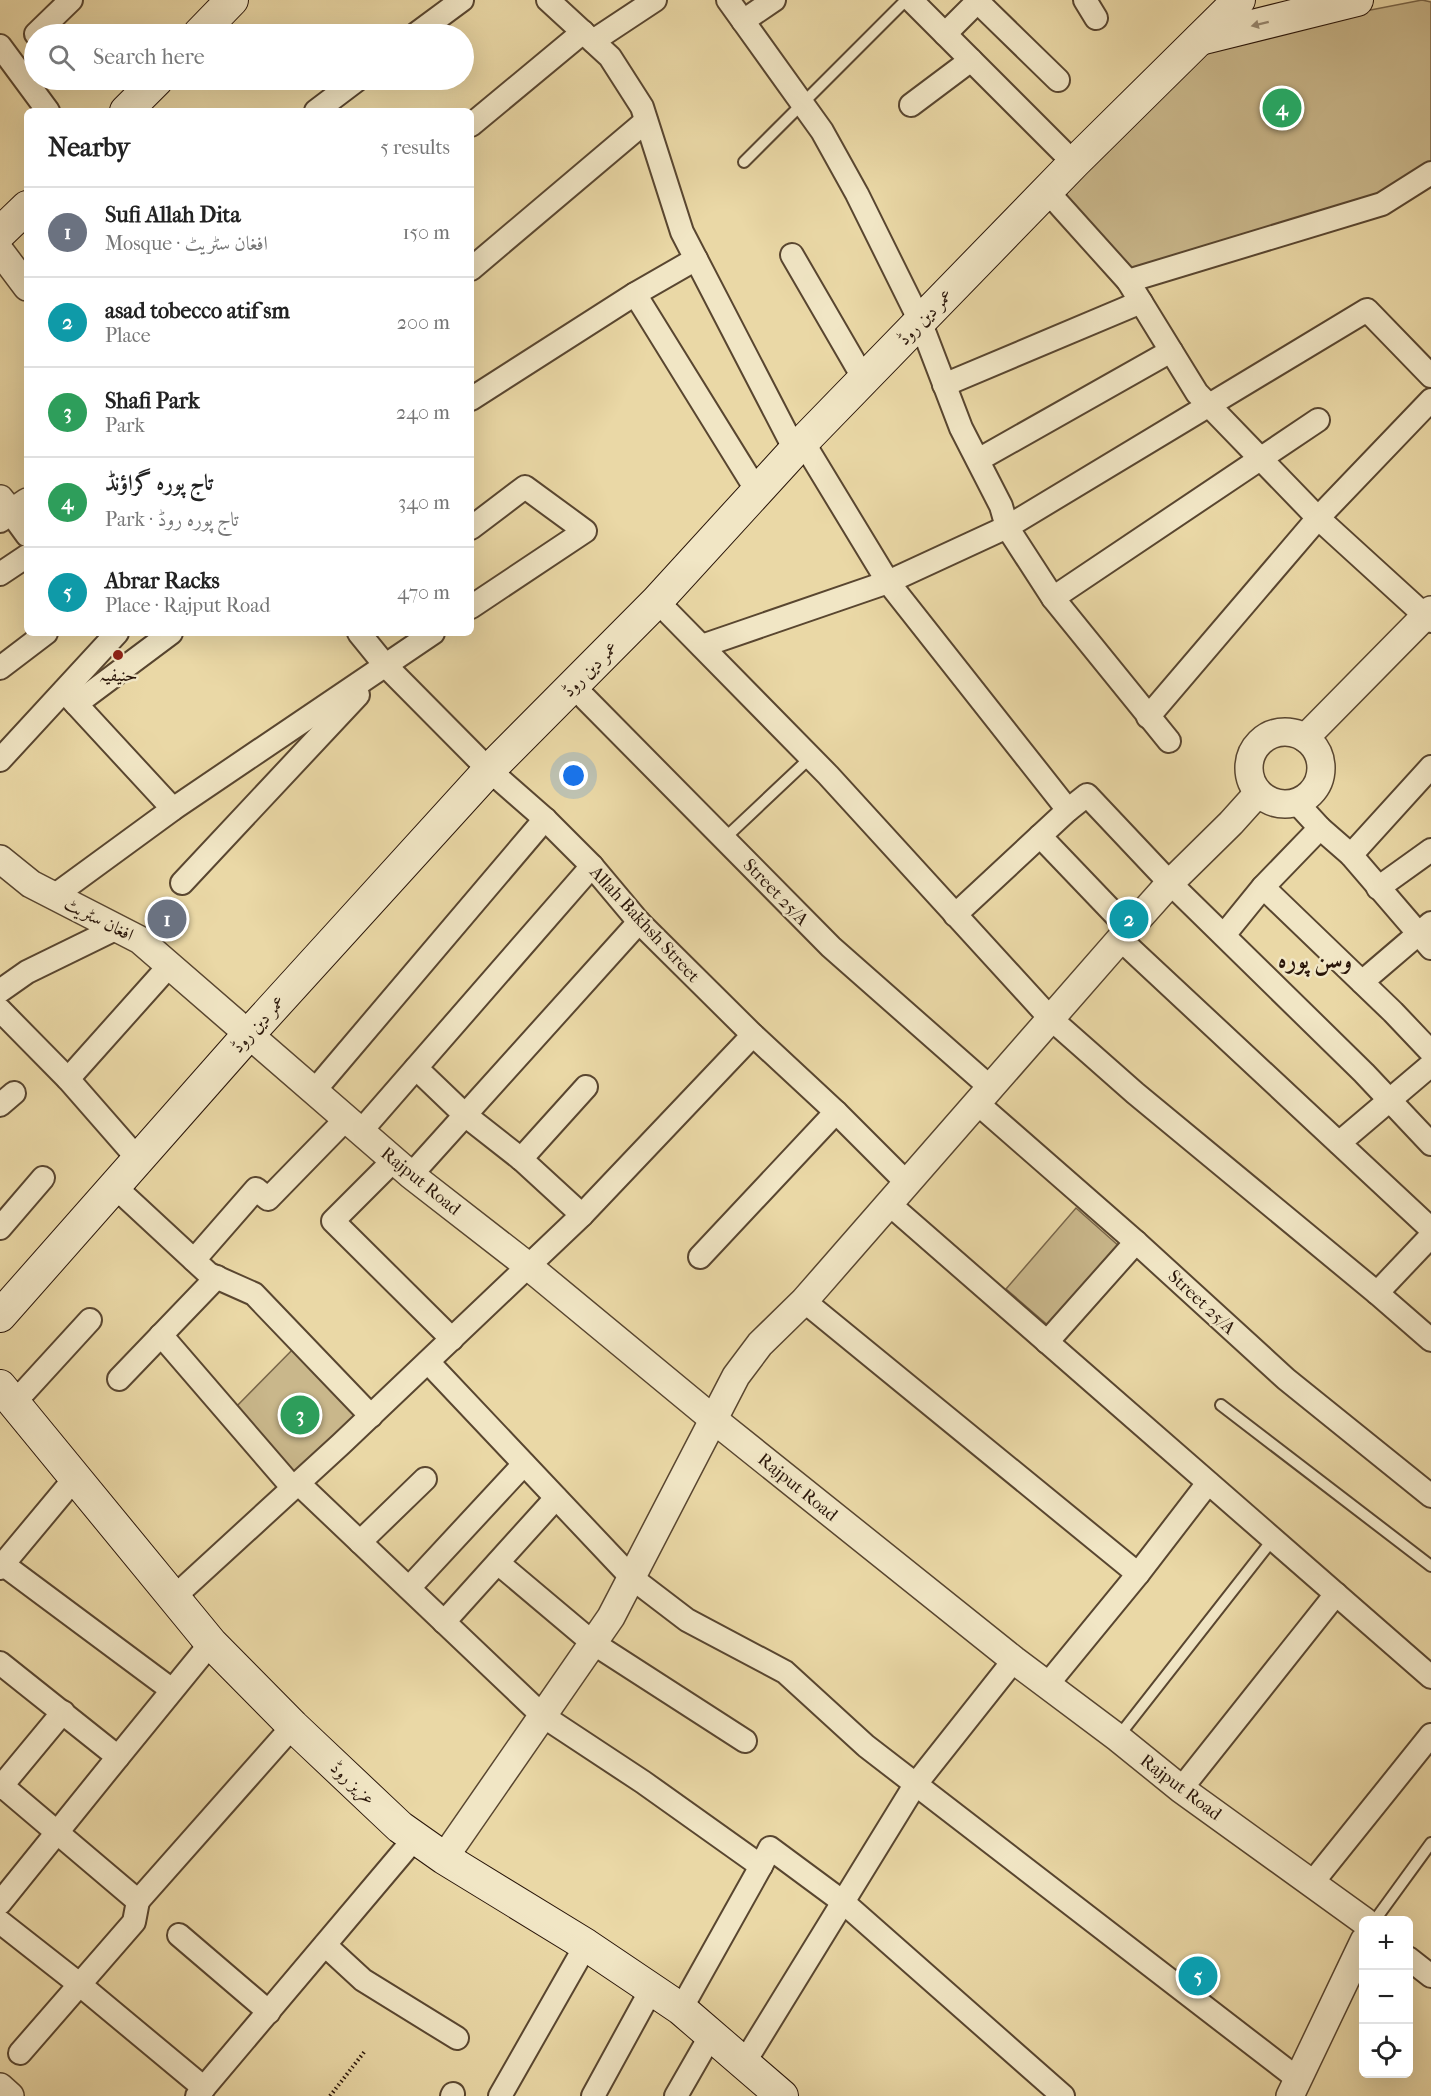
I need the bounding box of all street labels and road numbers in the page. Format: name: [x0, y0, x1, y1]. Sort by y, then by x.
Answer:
street label: عمر دین روڈ: [894, 285, 958, 350]
street label: عمر دین روڈ: [558, 637, 623, 702]
street label: Street 25/A: [739, 855, 813, 930]
street label: Allah Bakhsh Street: [585, 861, 704, 987]
street label: افغان سٹریٹ: [60, 893, 137, 947]
street label: عمر دین روڈ: [227, 991, 290, 1058]
street label: Rajput Road: [377, 1143, 465, 1220]
street label: Street 25/A: [1164, 1266, 1240, 1339]
street label: Rajput Road: [754, 1449, 842, 1526]
street label: Rajput Road: [1136, 1750, 1226, 1825]
street label: عزیز روڈ: [325, 1757, 379, 1811]

